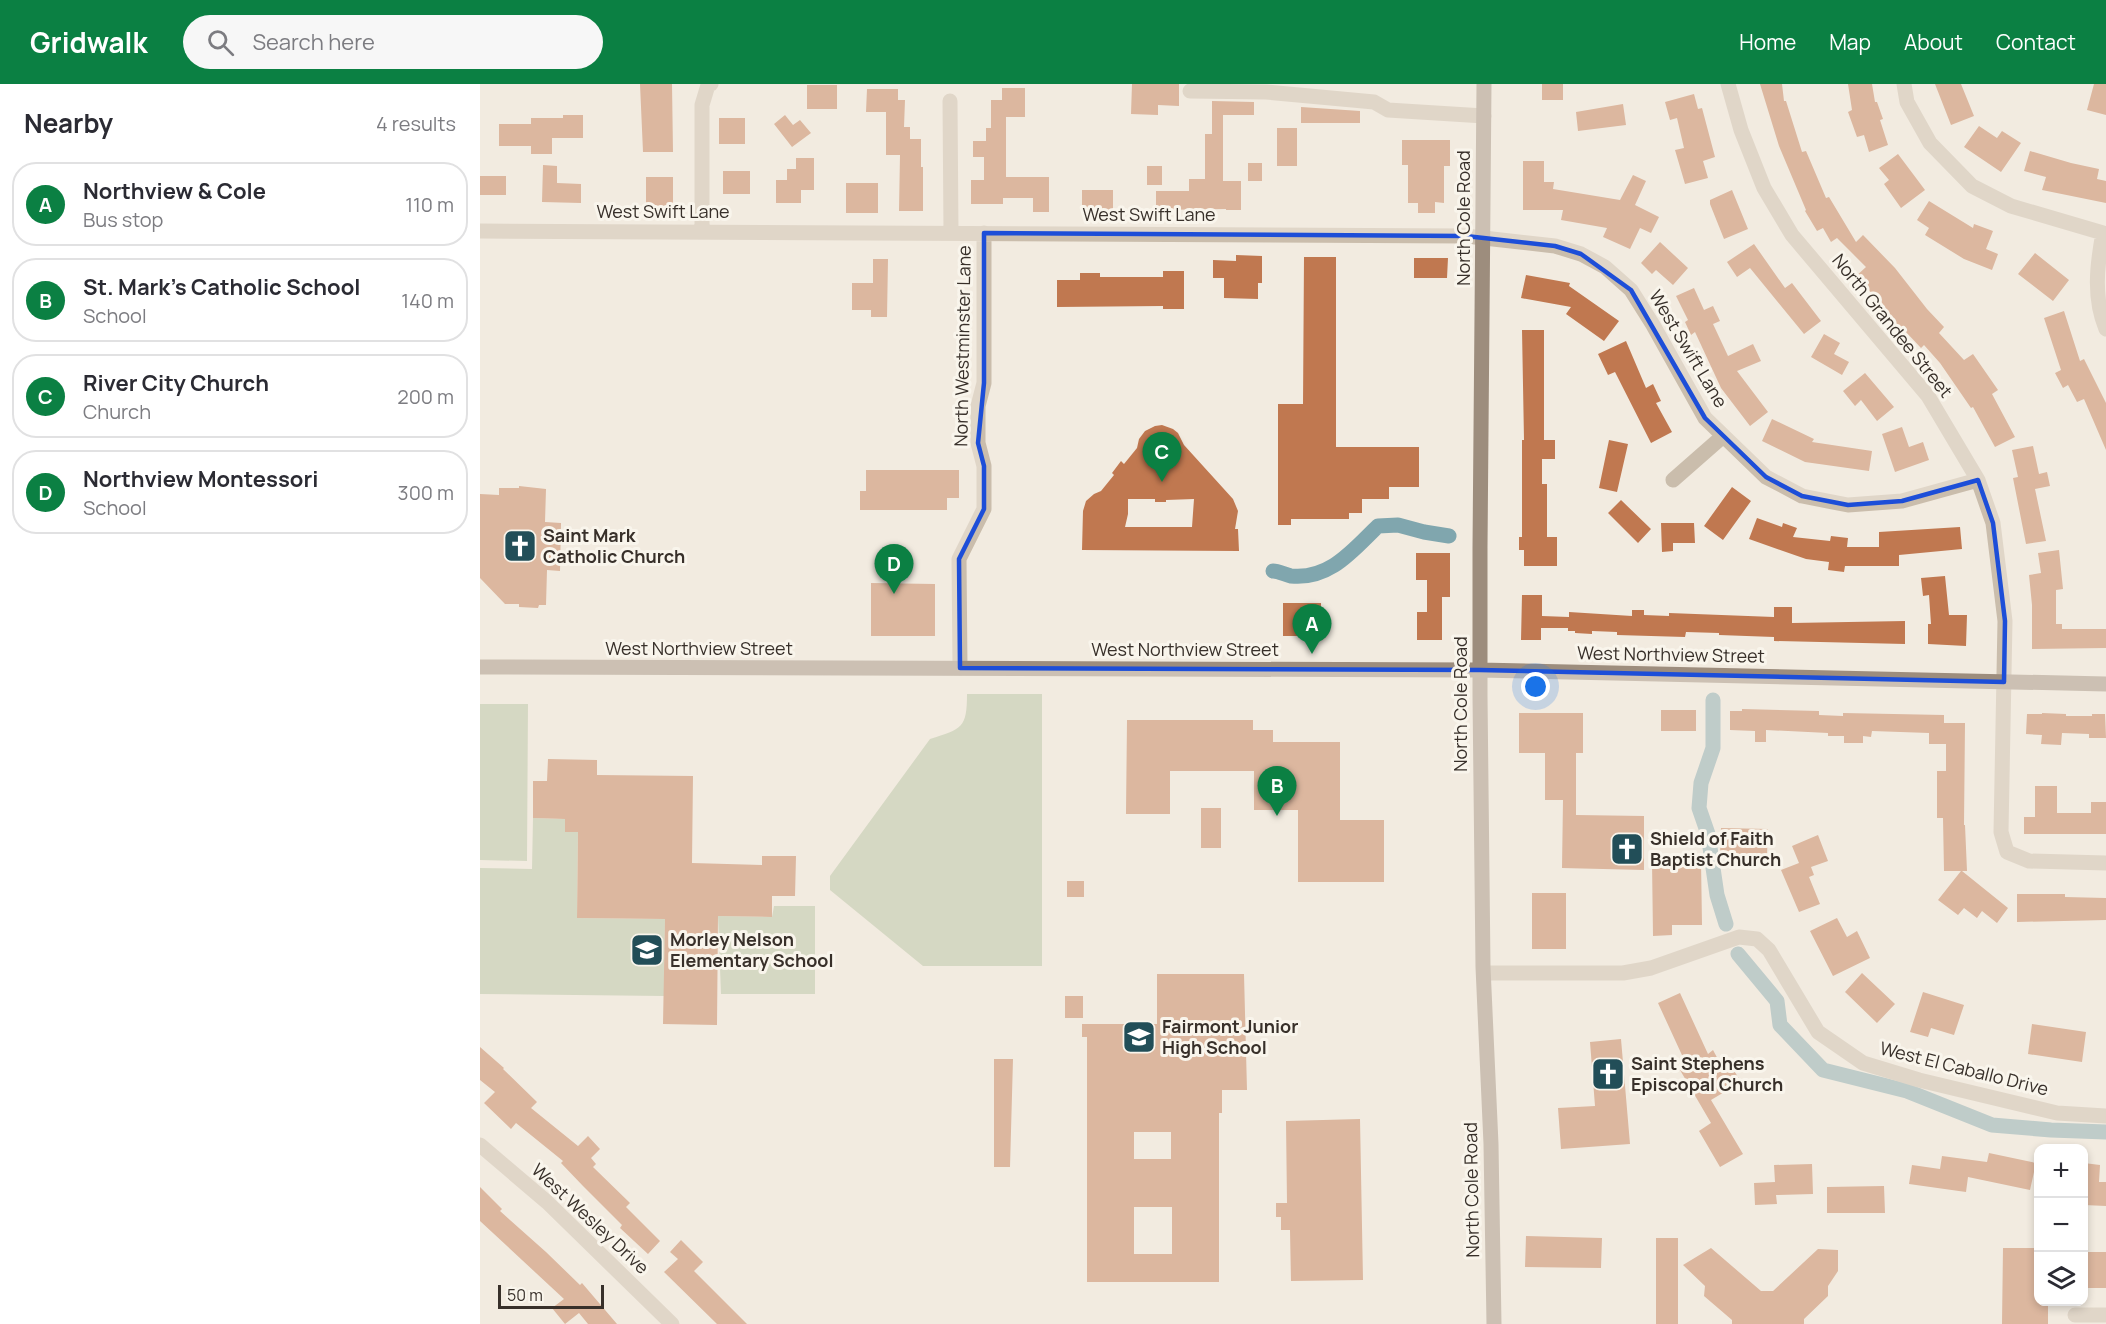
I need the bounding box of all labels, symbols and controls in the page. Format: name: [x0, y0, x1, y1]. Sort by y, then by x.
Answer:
search box: [183, 15, 603, 69]
text: Gridwalk: [30, 23, 147, 61]
icon: search: [204, 26, 237, 59]
text: Search here: [252, 27, 375, 57]
text: Home: [1739, 28, 1796, 56]
text: Map: [1829, 28, 1871, 56]
text: About: [1904, 28, 1963, 56]
text: Contact: [1996, 28, 2076, 56]
text: Nearby: [24, 105, 113, 141]
text: 4 results: [376, 110, 456, 137]
street label: North Cole Road: [1451, 150, 1475, 286]
text: Northview & Cole: [83, 176, 266, 206]
text: A: [39, 191, 52, 218]
text: 110 m: [405, 191, 454, 218]
street label: West Swift Lane: [596, 199, 730, 223]
street label: West Swift Lane: [1082, 202, 1216, 226]
text: Bus stop: [83, 206, 163, 233]
street label: North Westminster Lane: [948, 245, 976, 447]
street label: North Grandee Street: [1827, 248, 1958, 402]
text: St. Mark's Catholic School: [83, 272, 360, 302]
street label: West Swift Lane: [1644, 285, 1733, 412]
text: B: [39, 287, 52, 314]
text: 140 m: [401, 287, 454, 314]
text: School: [83, 302, 147, 329]
text: River City Church: [83, 368, 269, 398]
text: C: [38, 383, 53, 410]
text: 200 m: [397, 383, 454, 410]
text: Church: [83, 398, 151, 425]
pin: C: [1142, 432, 1182, 482]
text: Northview Montessori: [83, 464, 318, 494]
text: D: [38, 479, 53, 506]
text: 300 m: [398, 479, 454, 506]
text: School: [83, 494, 147, 521]
place label: Saint Mark Catholic Church: [543, 523, 685, 568]
church icon: Saint Mark Catholic Church: [502, 528, 538, 564]
pin: D: [874, 544, 914, 594]
pin: A: [1292, 604, 1332, 654]
street label: West Northview Street: [605, 636, 793, 660]
street label: North Cole Road: [1448, 636, 1472, 772]
street label: West Northview Street: [1091, 637, 1279, 661]
street label: West Northview Street: [1577, 640, 1765, 668]
your location: [1521, 672, 1550, 701]
pin: B: [1258, 766, 1296, 816]
place label: Shield of Faith Baptist Church: [1650, 826, 1781, 871]
church icon: Shield of Faith Baptist Church: [1609, 831, 1645, 867]
place label: Morley Nelson Elementary School: [670, 927, 833, 972]
school or university icon: Morley Nelson Elementary School: [629, 932, 665, 968]
place label: Fairmont Junior High School: [1162, 1014, 1298, 1059]
school or university icon: Fairmont Junior High School: [1121, 1019, 1157, 1055]
street label: West El Caballo Drive: [1877, 1035, 2051, 1101]
place label: Saint Stephens Episcopal Church: [1631, 1051, 1783, 1096]
church icon: Saint Stephens Episcopal Church: [1590, 1056, 1626, 1092]
street label: North Cole Road: [1458, 1122, 1484, 1258]
map controls: [2034, 1144, 2088, 1306]
button: +: [2034, 1144, 2088, 1198]
street label: West Wesley Drive: [527, 1158, 654, 1279]
button: −: [2034, 1198, 2088, 1252]
button: layers: [2034, 1252, 2088, 1306]
scale bar: [498, 1282, 604, 1310]
text: 50 m: [507, 1284, 543, 1306]

